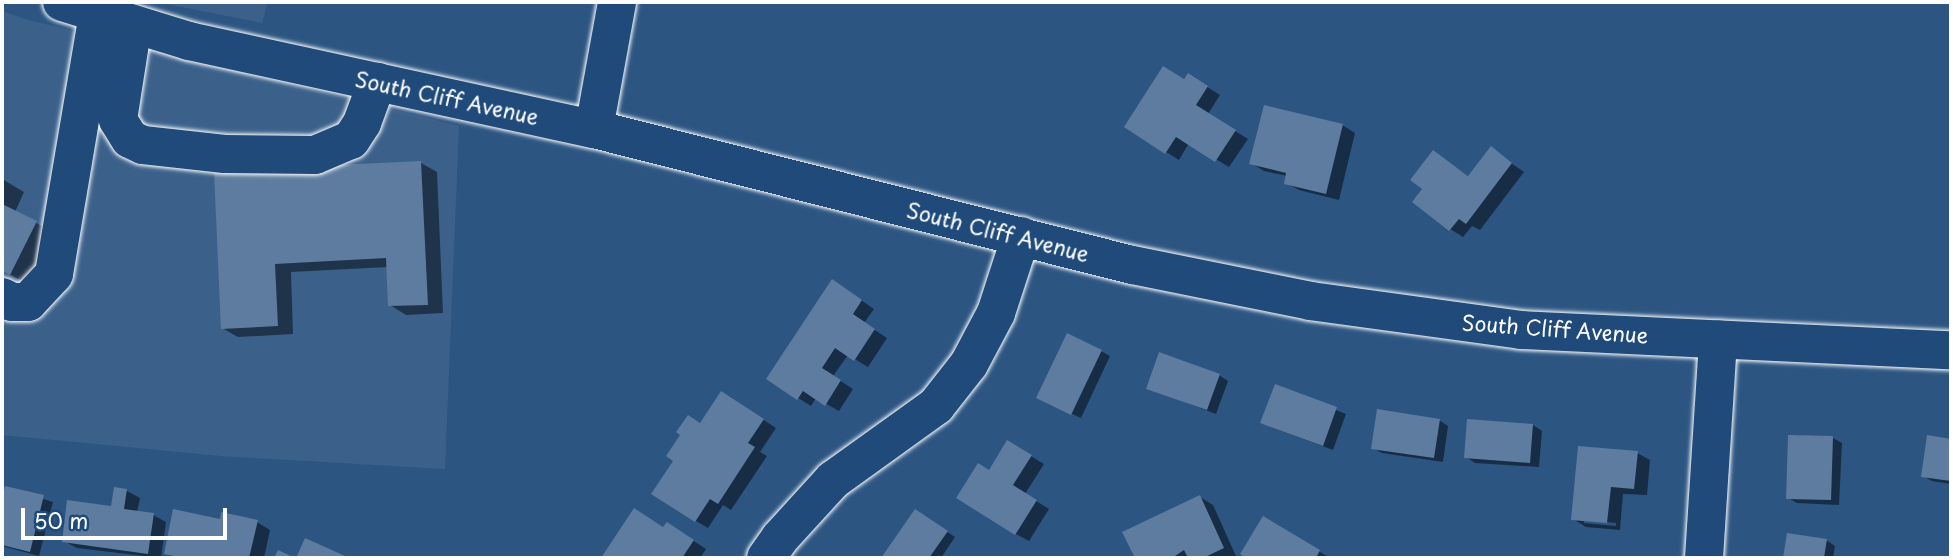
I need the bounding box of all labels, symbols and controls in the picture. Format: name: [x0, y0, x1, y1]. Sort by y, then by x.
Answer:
street label: South Cliff Avenue: [353, 65, 541, 129]
street label: South Cliff Avenue: [904, 196, 1092, 266]
street label: South Cliff Avenue: [1460, 309, 1650, 347]
scale bar: [24, 494, 231, 538]
text: 50 m: [34, 504, 88, 536]

